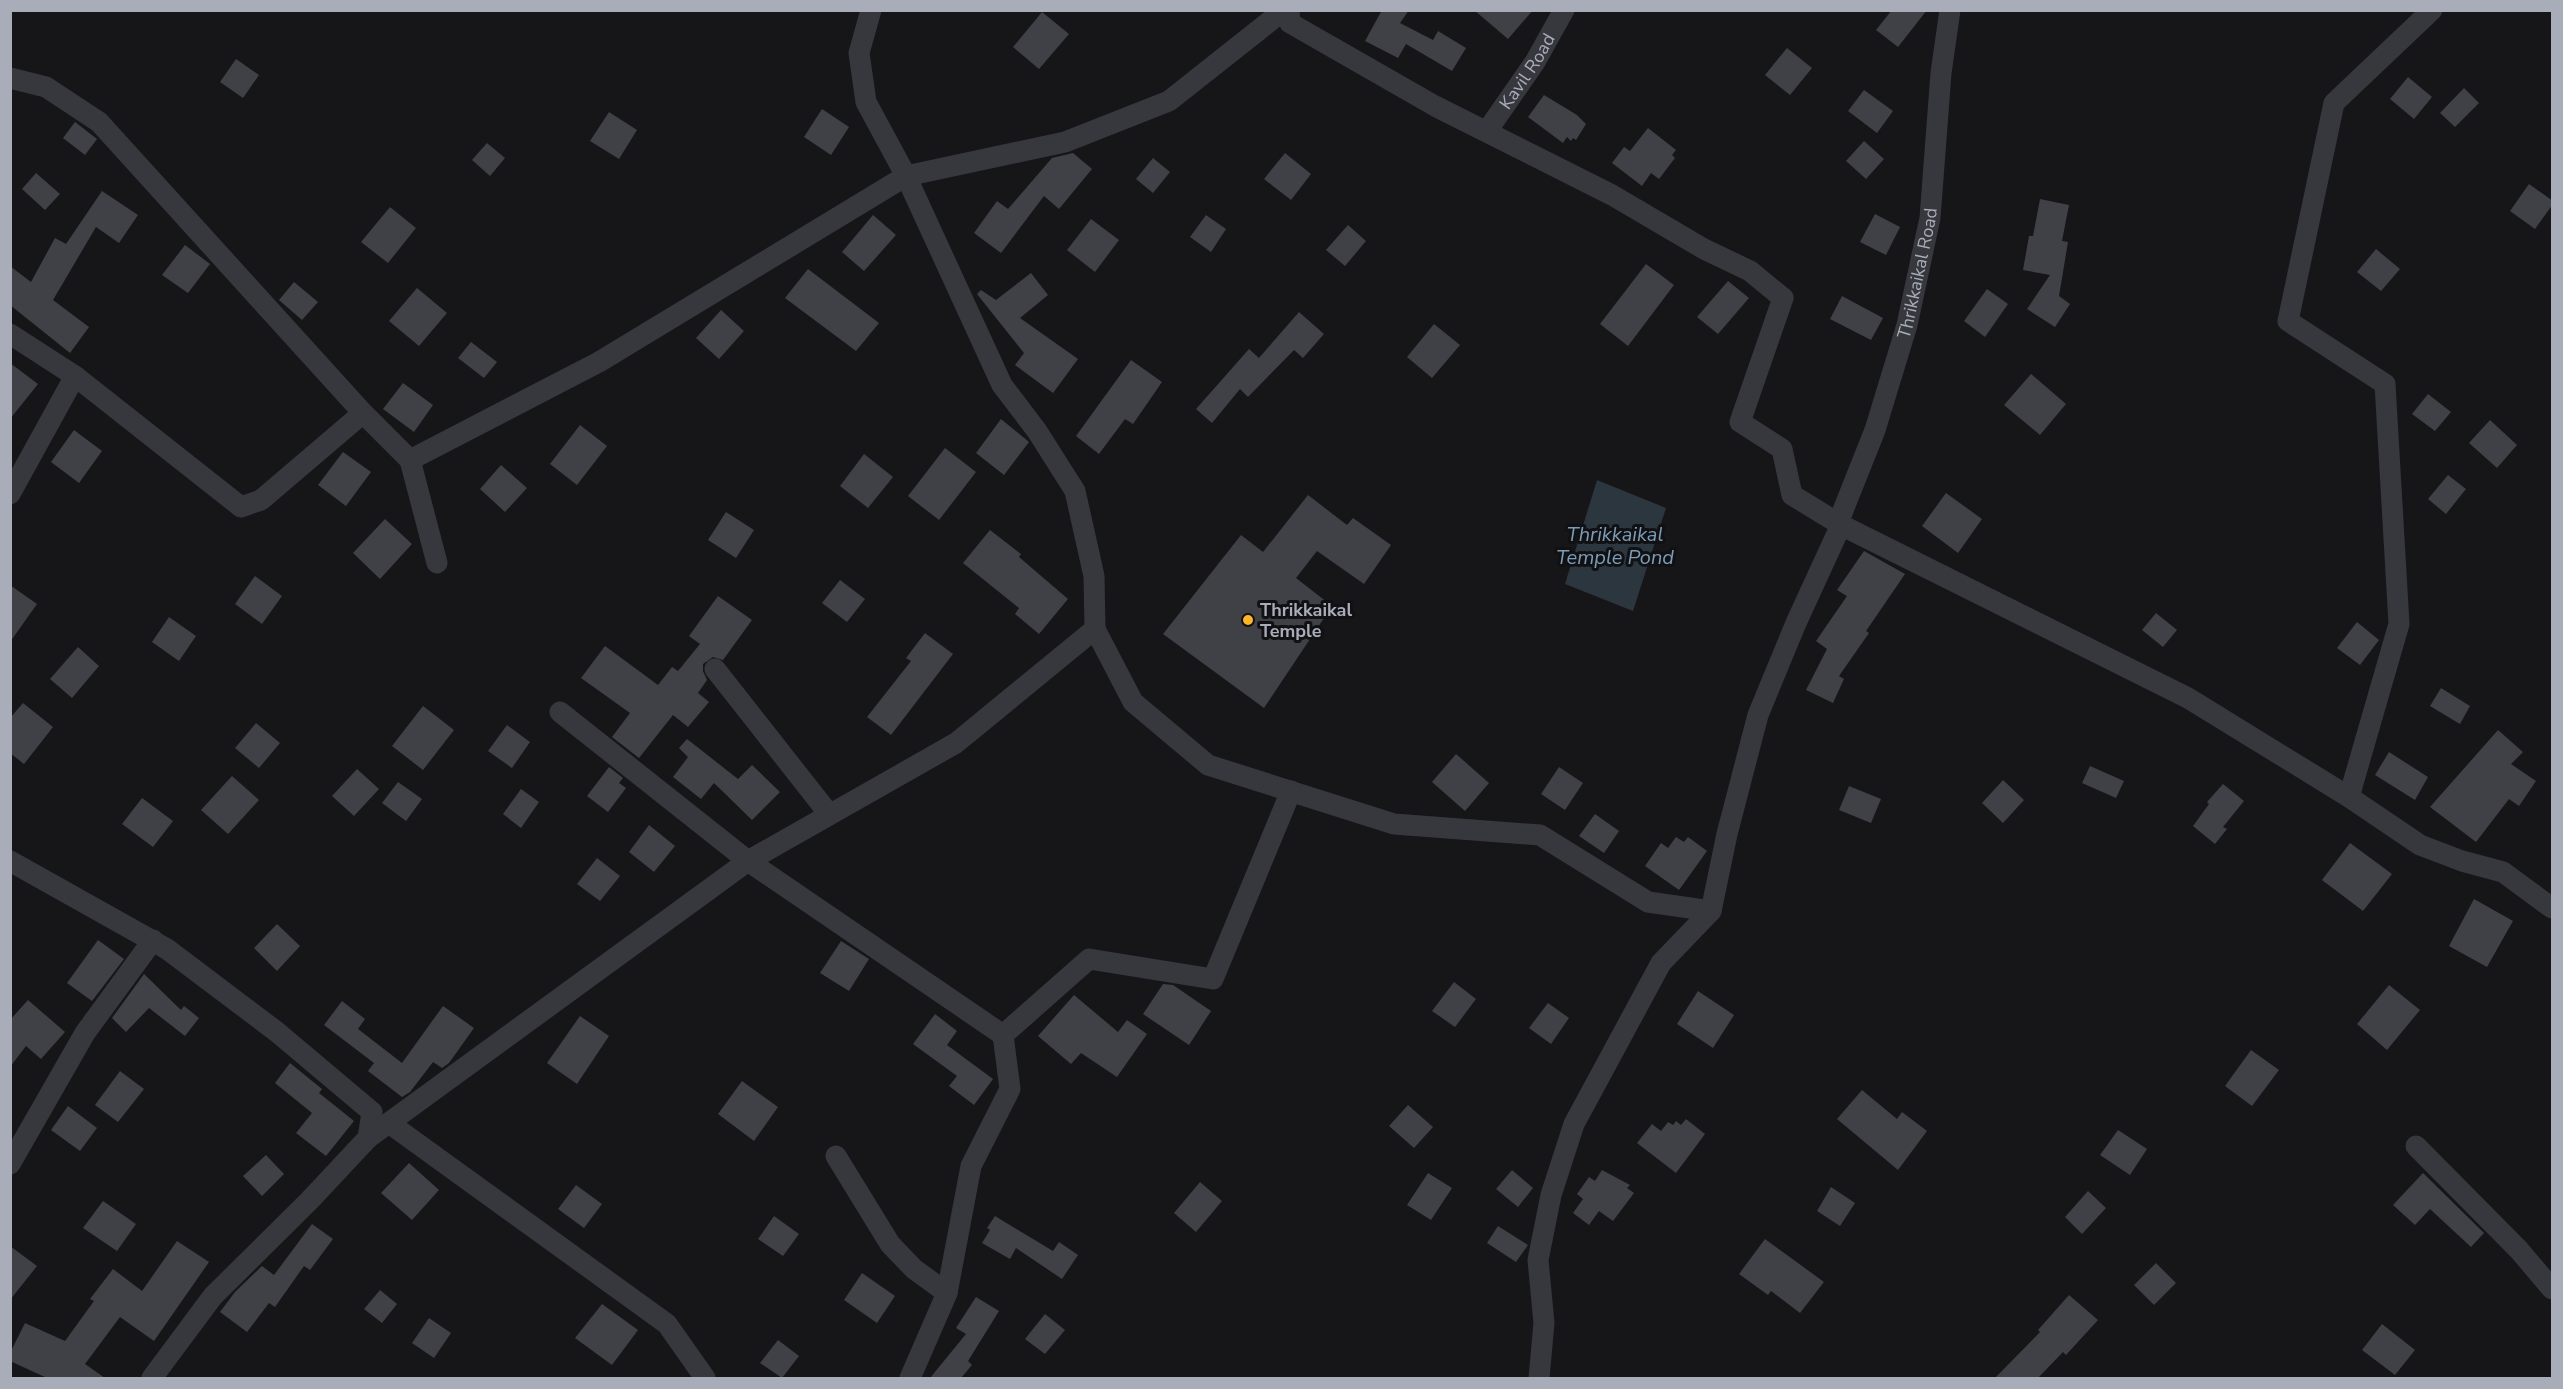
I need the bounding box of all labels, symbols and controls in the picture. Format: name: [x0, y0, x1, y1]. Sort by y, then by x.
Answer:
street label: Kavil Road: [1494, 29, 1561, 114]
street label: Thrikkaikal Road: [1891, 207, 1943, 342]
water label: Thrikkaikal Temple Pond: [1556, 521, 1674, 571]
place label: Thrikkaikal Temple: [1260, 598, 1352, 643]
marker: Thrikkaikal Temple: [1241, 613, 1255, 627]

